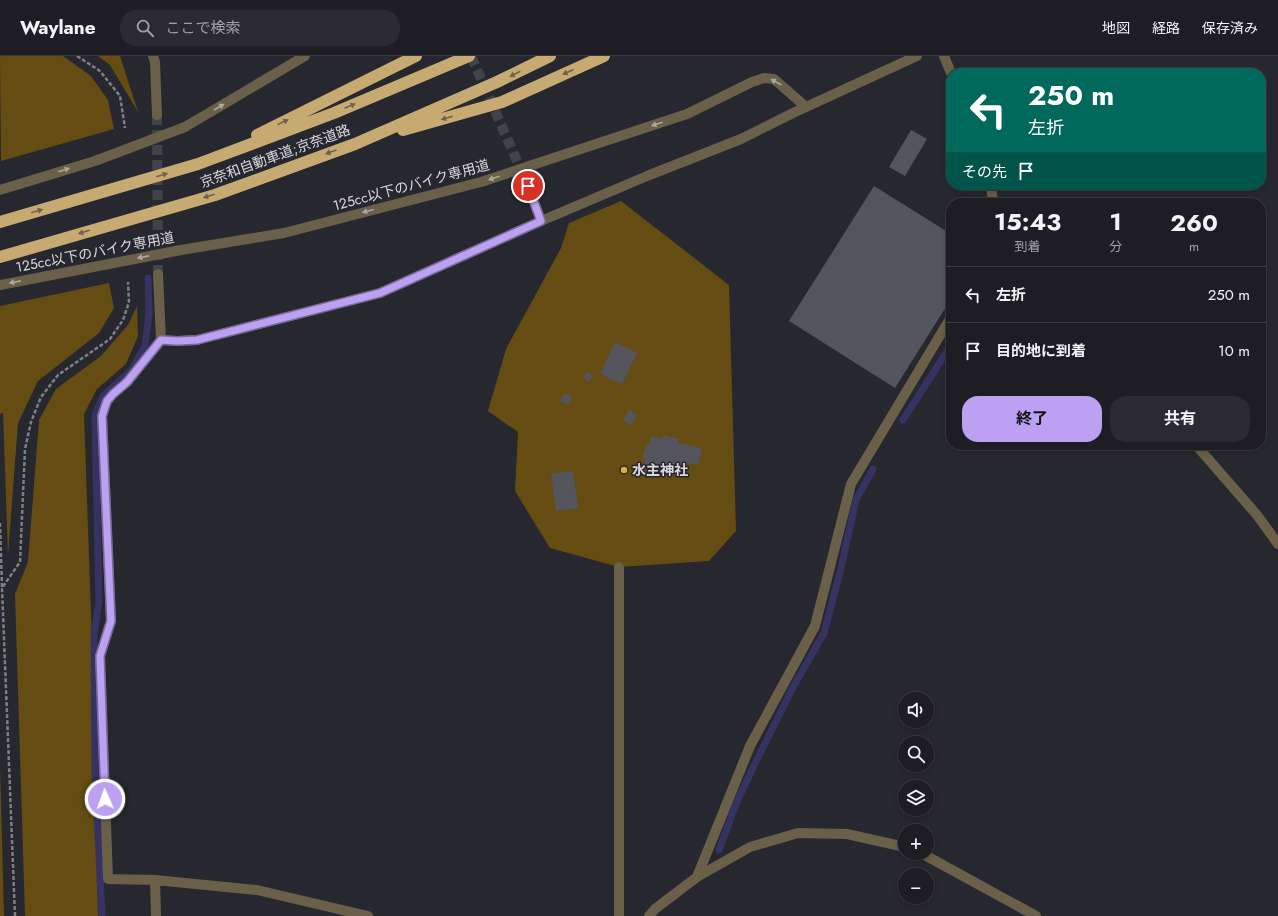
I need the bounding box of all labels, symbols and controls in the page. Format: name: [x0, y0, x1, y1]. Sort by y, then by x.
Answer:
search box: [120, 10, 400, 46]
text: Waylane: [20, 14, 96, 41]
icon: search: [134, 17, 156, 39]
text: ここで検索: [166, 17, 241, 39]
text: 地図: [1102, 18, 1130, 38]
text: 経路: [1152, 18, 1180, 38]
text: 保存済み: [1202, 18, 1258, 38]
one-way arrow: [563, 69, 574, 75]
one-way arrow: [509, 70, 521, 77]
text: 250 m: [1028, 75, 1114, 116]
one-way arrow: [770, 79, 782, 86]
icon: left: [962, 84, 1014, 136]
one-way arrow: [344, 103, 356, 110]
one-way arrow: [213, 104, 225, 111]
one-way arrow: [441, 115, 453, 121]
text: 左折: [1028, 115, 1064, 141]
street label: 京奈和自動車道;京奈道路: [197, 119, 353, 193]
one-way arrow: [278, 119, 289, 125]
one-way arrow: [651, 121, 663, 127]
one-way arrow: [325, 150, 337, 156]
street label: 125cc以下のバイク専用道: [331, 154, 491, 216]
icon: arrive: [1015, 160, 1037, 182]
text: その先: [962, 161, 1007, 183]
one-way arrow: [58, 167, 70, 173]
pin: [511, 169, 545, 203]
one-way arrow: [156, 172, 168, 178]
one-way arrow: [487, 175, 499, 181]
icon: arrive: [517, 175, 539, 197]
one-way arrow: [203, 193, 215, 199]
text: 15:43: [994, 204, 1061, 239]
text: 1: [1110, 204, 1122, 239]
text: 260: [1170, 205, 1218, 240]
one-way arrow: [32, 208, 44, 214]
one-way arrow: [362, 209, 374, 215]
street label: 125cc以下のバイク専用道: [14, 227, 176, 277]
one-way arrow: [78, 229, 90, 235]
text: 到着: [1015, 237, 1041, 256]
text: 分: [1109, 237, 1122, 256]
text: m: [1189, 237, 1199, 256]
one-way arrow: [137, 255, 149, 261]
one-way arrow: [9, 279, 21, 285]
icon: left: [962, 284, 984, 306]
text: 左折: [996, 284, 1026, 306]
text: 250 m: [1208, 284, 1250, 306]
icon: arrive: [962, 340, 984, 362]
text: 目的地に到着: [996, 340, 1086, 362]
text: 10 m: [1218, 340, 1250, 362]
button: 終了: [962, 396, 1102, 442]
button: 共有: [1110, 396, 1250, 442]
place label: 水主神社: [632, 460, 688, 480]
marker: 水主神社: [619, 465, 629, 475]
map controls: [898, 692, 934, 904]
button: sound: [898, 692, 934, 728]
button: search: [898, 736, 934, 772]
position arrow: [84, 778, 126, 820]
button: layers: [898, 780, 934, 816]
button: +: [898, 824, 934, 860]
button: −: [898, 868, 934, 904]

